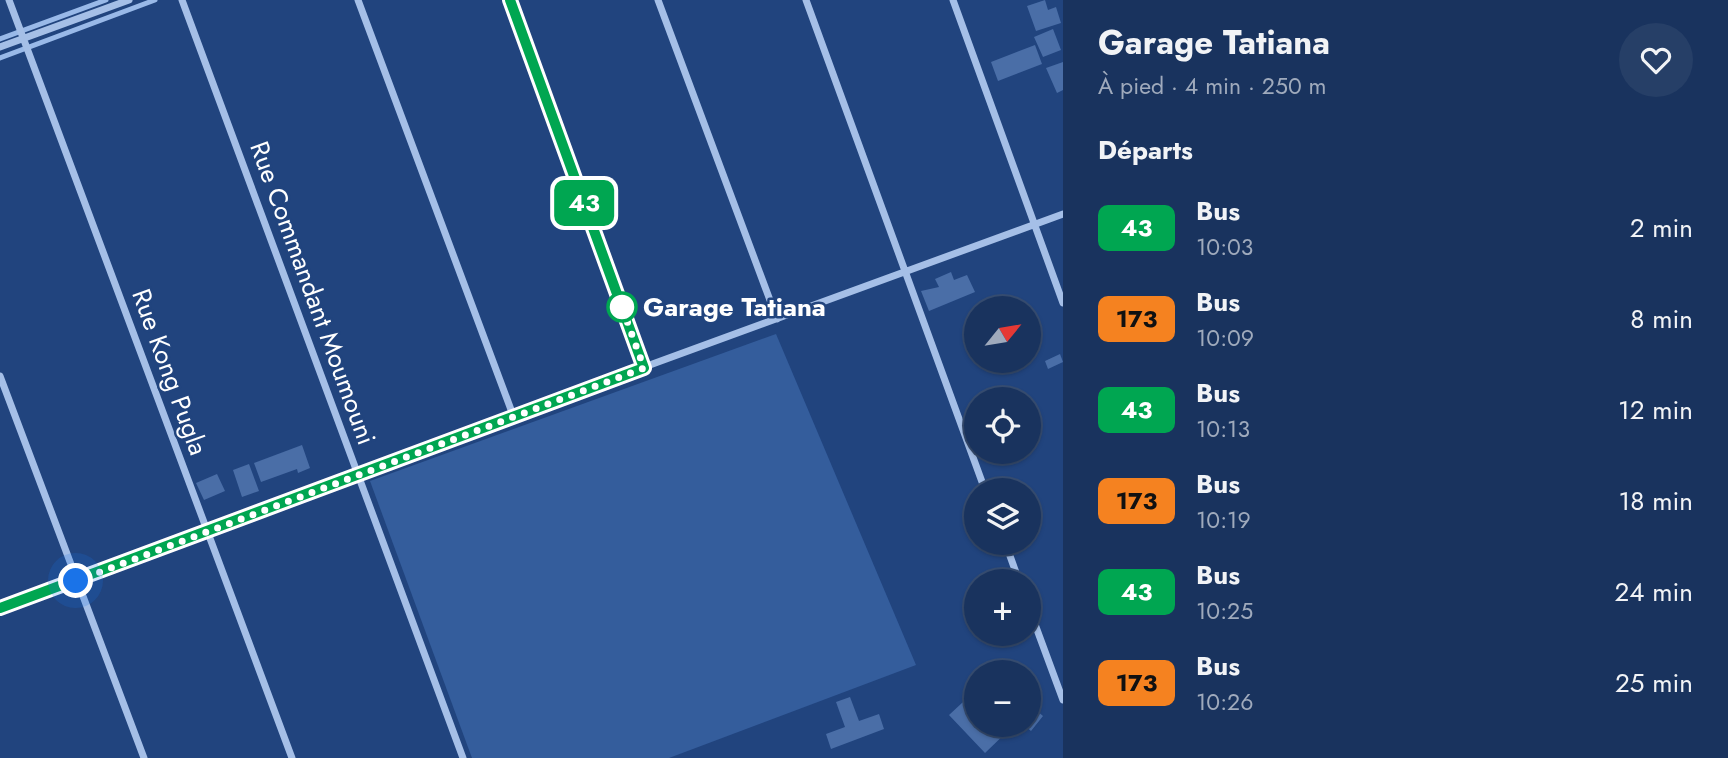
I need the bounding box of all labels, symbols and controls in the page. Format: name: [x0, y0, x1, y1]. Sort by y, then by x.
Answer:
text: Garage Tatiana: [1098, 19, 1330, 66]
button: heart: [1619, 23, 1693, 97]
text: À pied · 4 min · 250 m: [1098, 69, 1327, 103]
text: Départs: [1098, 131, 1193, 169]
street label: Rue Commandant Moumouni: [240, 136, 386, 450]
line badge: 43: [552, 180, 616, 226]
text: 43: [568, 185, 600, 220]
text: Bus: [1196, 192, 1240, 230]
text: 2 min: [1630, 209, 1693, 247]
text: 43: [1121, 210, 1152, 245]
text: 10:03: [1196, 230, 1253, 264]
text: Bus: [1196, 283, 1240, 321]
street label: Rue Kong Pugla: [122, 284, 218, 460]
place label: Garage Tatiana: [643, 288, 826, 326]
marker: Garage Tatiana: [607, 292, 637, 322]
north arrow: [964, 296, 1041, 373]
map controls: [964, 296, 1041, 737]
text: 8 min: [1630, 300, 1693, 338]
text: 173: [1116, 301, 1157, 336]
text: 10:09: [1196, 321, 1254, 355]
text: Bus: [1196, 374, 1240, 412]
button: locate: [964, 387, 1041, 464]
text: 12 min: [1618, 391, 1693, 429]
text: 43: [1121, 392, 1152, 427]
text: 10:13: [1196, 412, 1250, 446]
text: Bus: [1196, 465, 1240, 503]
button: layers: [964, 478, 1041, 555]
text: 18 min: [1619, 482, 1693, 520]
text: 173: [1116, 483, 1157, 518]
text: 10:19: [1196, 503, 1251, 537]
text: Bus: [1196, 556, 1240, 594]
your location: [58, 563, 93, 598]
button: +: [964, 569, 1041, 646]
text: 24 min: [1615, 573, 1693, 611]
text: 43: [1121, 574, 1152, 609]
text: 10:25: [1196, 594, 1253, 628]
text: Bus: [1196, 647, 1240, 685]
button: −: [964, 660, 1041, 737]
text: 25 min: [1615, 664, 1693, 702]
text: 173: [1116, 665, 1157, 700]
text: 10:26: [1196, 685, 1253, 719]

